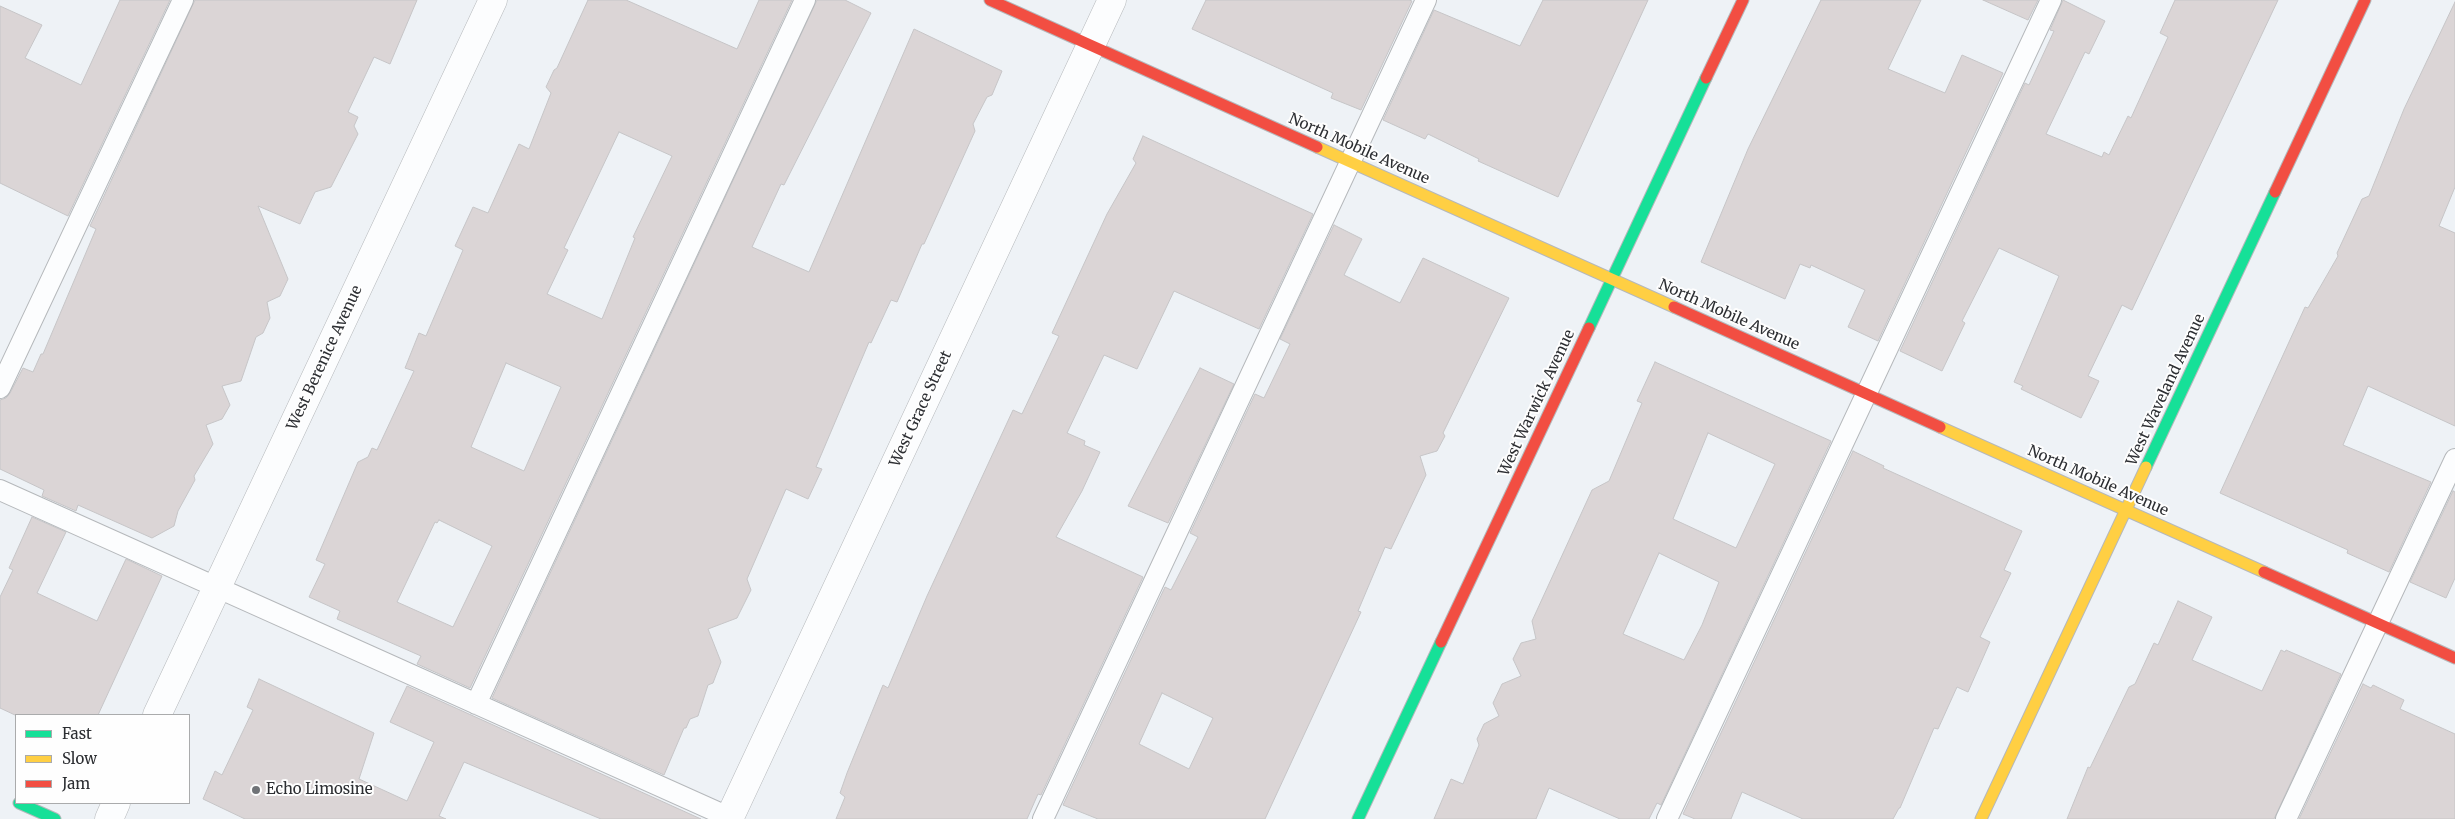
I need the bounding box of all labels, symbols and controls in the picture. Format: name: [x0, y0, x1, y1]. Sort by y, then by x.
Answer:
street label: North Mobile Avenue: [1286, 110, 1432, 188]
street label: North Mobile Avenue: [1656, 276, 1802, 354]
street label: West Berenice Avenue: [284, 283, 366, 433]
street label: West Waveland Avenue: [2123, 311, 2209, 469]
street label: West Warwick Avenue: [1495, 327, 1579, 479]
street label: West Grace Street: [886, 348, 956, 470]
street label: North Mobile Avenue: [2025, 442, 2171, 520]
legend: [15, 714, 190, 804]
text: Fast: [62, 724, 92, 743]
text: Slow: [62, 749, 97, 768]
text: Jam: [62, 774, 90, 793]
place label: Echo Limosine: [266, 781, 373, 799]
marker: Echo Limosine: [250, 784, 262, 796]

